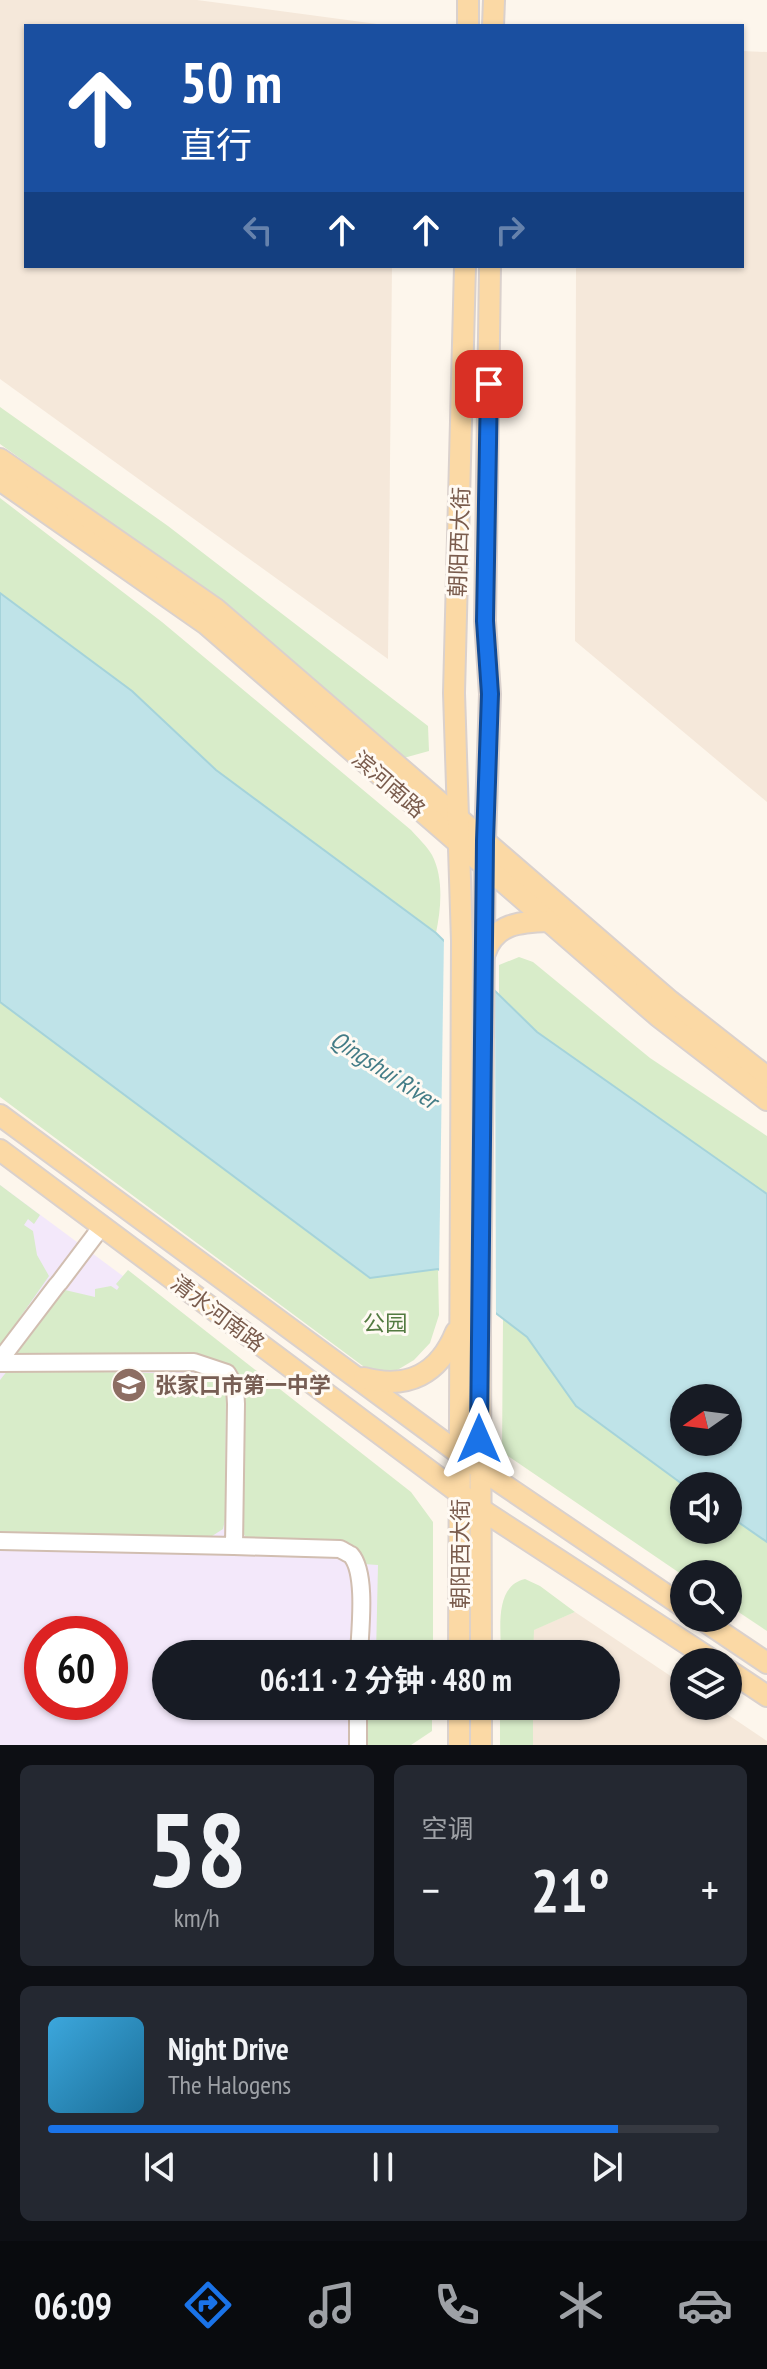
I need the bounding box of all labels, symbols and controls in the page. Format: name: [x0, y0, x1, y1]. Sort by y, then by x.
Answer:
text: 50 m: [180, 46, 282, 118]
icon: ahead: [48, 56, 152, 160]
text: 直行: [180, 121, 252, 168]
icon: left: [236, 208, 280, 252]
icon: ahead: [320, 208, 364, 252]
icon: ahead: [404, 208, 448, 252]
icon: right: [488, 208, 532, 252]
pin: [455, 350, 523, 418]
icon: arrive: [467, 362, 511, 406]
street label: 朝阳西大街: [443, 487, 475, 597]
street label: 滨河南路: [347, 745, 431, 823]
water label: Qingshui River: [325, 1024, 446, 1117]
street label: 清水河南路: [166, 1269, 270, 1357]
park label: 公园: [363, 1309, 407, 1337]
school or university icon: 张家口市第一中学: [110, 1366, 148, 1404]
place label: 张家口市第一中学: [155, 1371, 331, 1399]
north arrow: [670, 1384, 742, 1456]
map controls: [670, 1384, 742, 1720]
position arrow: [437, 1397, 521, 1481]
button: sound: [670, 1472, 742, 1544]
street label: 朝阳西大街: [446, 1499, 474, 1609]
button: search: [670, 1560, 742, 1632]
speed limit sign: 60: [24, 1616, 128, 1720]
button: layers: [670, 1648, 742, 1720]
text: 06:11 · 2 分钟 · 480 m: [260, 1660, 512, 1699]
text: 58: [147, 1781, 246, 1916]
text: 空调: [422, 1812, 474, 1845]
text: 21°: [531, 1851, 610, 1929]
text: −: [422, 1861, 440, 1918]
text: +: [701, 1861, 719, 1918]
text: km/h: [174, 1901, 220, 1934]
text: Night Drive: [168, 2029, 289, 2068]
text: The Halogens: [168, 2068, 291, 2101]
icon: previous: [138, 2145, 182, 2189]
icon: pause: [361, 2145, 405, 2189]
icon: next: [585, 2145, 629, 2189]
icon: directions: [180, 2277, 236, 2333]
icon: music: [304, 2277, 360, 2333]
icon: phone: [429, 2277, 485, 2333]
icon: climate: [553, 2277, 609, 2333]
icon: car: [677, 2277, 733, 2333]
text: 06:09: [34, 2282, 112, 2329]

